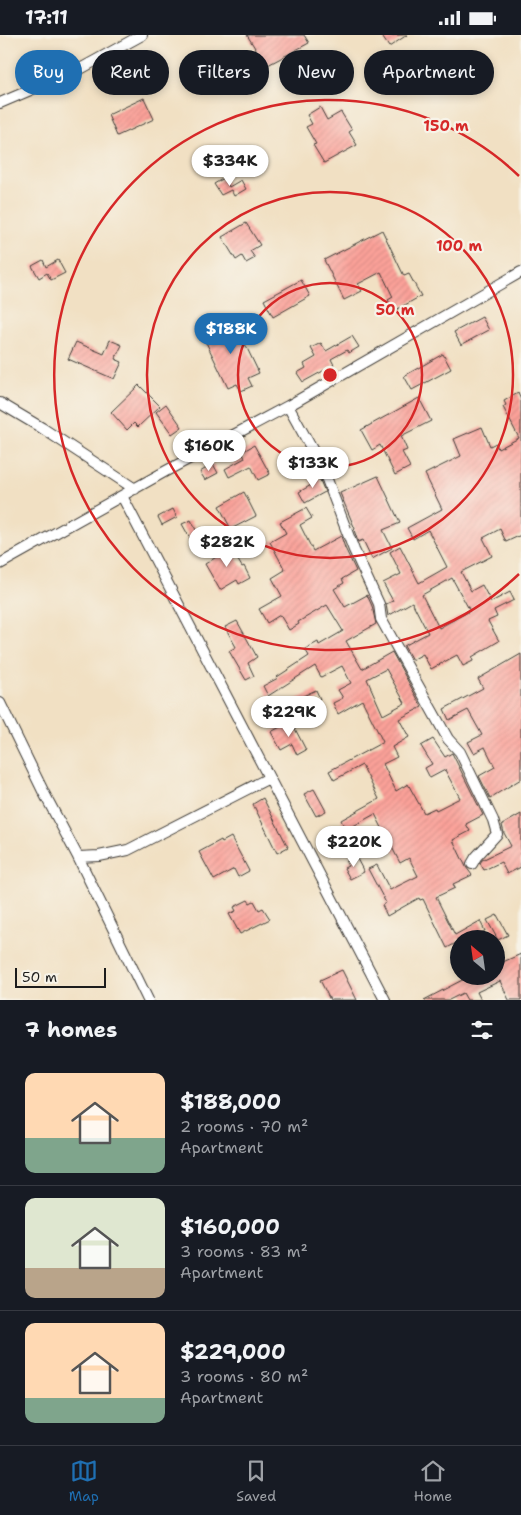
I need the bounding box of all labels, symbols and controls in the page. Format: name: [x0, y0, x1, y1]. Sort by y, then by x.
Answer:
text: 17:11: [25, 5, 68, 30]
chip: Buy: [15, 50, 82, 95]
chip: Rent: [92, 50, 169, 95]
chip: Filters: [179, 50, 269, 95]
chip: New: [279, 50, 354, 95]
chip: Apartment: [364, 50, 494, 95]
text: 150 m: [423, 116, 469, 136]
pin: $334K: [195, 145, 265, 187]
text: $334K: [203, 150, 257, 171]
text: 100 m: [436, 236, 482, 256]
text: 50 m: [376, 300, 415, 320]
pin: $188K: [196, 313, 266, 355]
text: $188K: [205, 318, 257, 339]
centre of rings: [321, 366, 339, 384]
pin: $160K: [174, 429, 244, 472]
text: $160K: [184, 435, 234, 456]
pin: $133K: [278, 447, 348, 489]
text: $133K: [288, 452, 338, 473]
pin: $282K: [192, 525, 262, 568]
text: $282K: [200, 531, 254, 552]
pin: $229K: [254, 695, 324, 738]
text: $229K: [262, 701, 316, 722]
pin: $220K: [319, 825, 389, 868]
text: $220K: [327, 831, 381, 852]
north arrow: [450, 930, 505, 985]
map controls: [450, 930, 505, 985]
scale bar: [15, 965, 106, 988]
text: 50 m: [22, 968, 57, 986]
text: 7 homes: [25, 1016, 117, 1044]
icon: filters: [468, 1016, 496, 1044]
text: $188,000: [180, 1088, 281, 1116]
icon: home: [65, 1093, 125, 1153]
text: 2 rooms · 70 m²: [180, 1116, 308, 1137]
text: Apartment: [180, 1137, 263, 1158]
text: $160,000: [180, 1213, 280, 1241]
icon: home: [65, 1218, 125, 1278]
text: 3 rooms · 83 m²: [180, 1241, 308, 1262]
text: Apartment: [180, 1262, 263, 1283]
text: $229,000: [180, 1338, 286, 1366]
icon: home: [65, 1343, 125, 1403]
text: 3 rooms · 80 m²: [180, 1366, 308, 1387]
text: Apartment: [180, 1387, 263, 1408]
tab: Map: [69, 1457, 99, 1505]
tab: Saved: [236, 1457, 276, 1505]
tab: Home: [414, 1457, 452, 1505]

